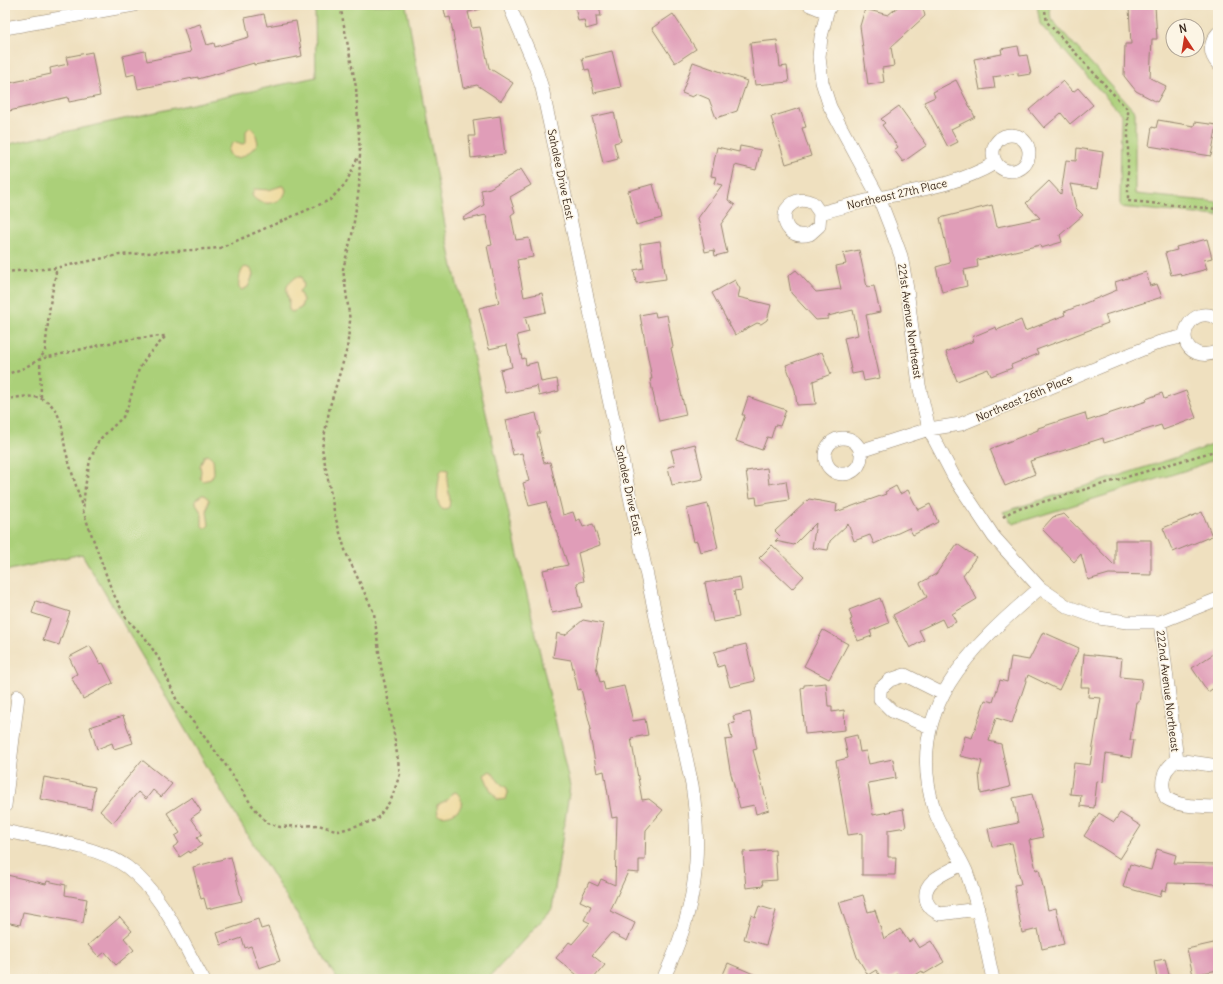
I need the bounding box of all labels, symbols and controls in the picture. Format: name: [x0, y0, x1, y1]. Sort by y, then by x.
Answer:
north arrow: [1165, 18, 1205, 58]
text: N: [1178, 21, 1188, 36]
street label: Sahalee Drive East: [545, 128, 577, 221]
street label: Northeast 27th Place: [845, 176, 949, 212]
street label: 221st Avenue Northeast: [895, 262, 925, 380]
street label: Northeast 26th Place: [974, 371, 1074, 425]
street label: Sahalee Drive East: [613, 444, 645, 537]
street label: 222nd Avenue Northeast: [1154, 630, 1182, 753]

